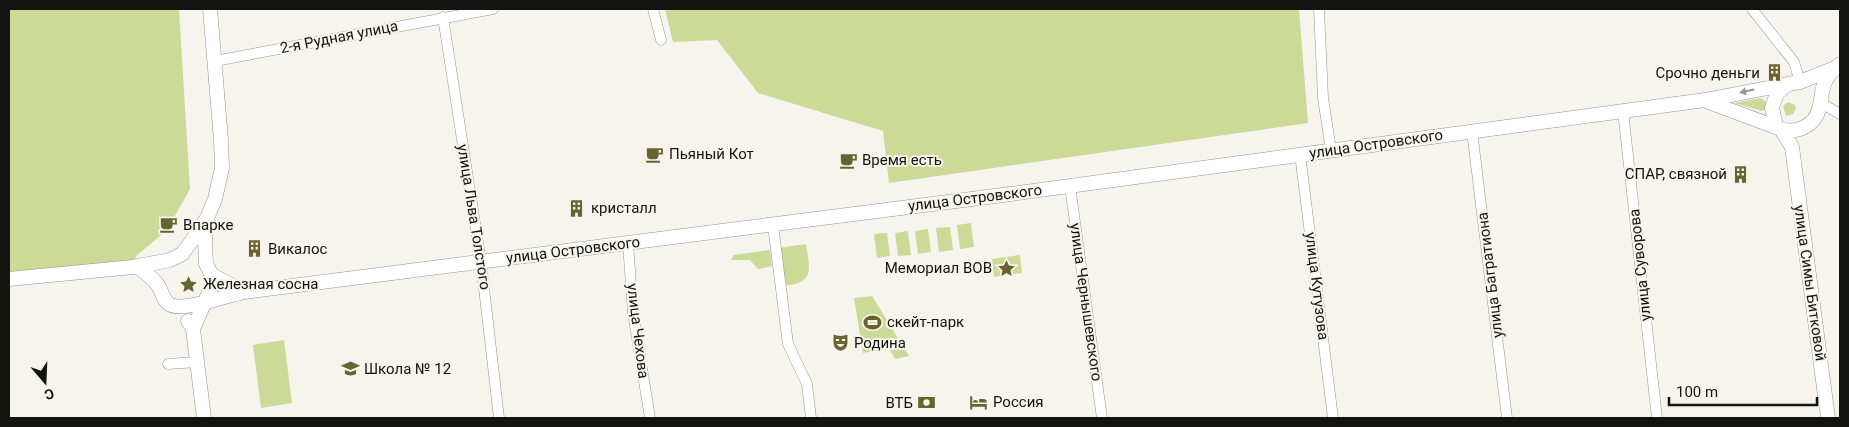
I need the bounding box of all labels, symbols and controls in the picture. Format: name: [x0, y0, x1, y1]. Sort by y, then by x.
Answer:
street label: 2-я Рудная улица: [278, 17, 400, 57]
building icon: Срочно деньги: [1764, 63, 1784, 83]
place label: Срочно деньги: [1655, 64, 1760, 82]
one-way arrow: [1739, 87, 1754, 95]
street label: улица Островского: [1308, 126, 1444, 162]
street label: улица Льва Толстого: [454, 143, 494, 291]
cafe icon: Пьяный Кот: [645, 144, 665, 164]
place label: Пьяный Кот: [669, 145, 754, 163]
cafe icon: Время есть: [838, 150, 858, 170]
place label: Время есть: [862, 151, 942, 169]
building icon: СПАР, связной: [1731, 164, 1751, 184]
place label: СПАР, связной: [1625, 165, 1727, 183]
street label: улица Островского: [907, 181, 1043, 215]
building icon: кристалл: [567, 198, 587, 218]
place label: кристалл: [591, 199, 657, 217]
street label: улица Симы Битковой: [1790, 204, 1830, 362]
street label: улица Суворова: [1625, 208, 1655, 322]
street label: улица Багратиона: [1473, 211, 1507, 339]
cafe icon: Впарке: [159, 215, 179, 235]
place label: Впарке: [183, 216, 234, 234]
street label: улица Чернышевского: [1066, 222, 1106, 382]
street label: улица Кутузова: [1301, 231, 1333, 341]
street label: улица Островского: [505, 233, 641, 267]
building icon: Викалос: [244, 239, 264, 259]
place label: Викалос: [268, 240, 327, 258]
place icon: Мемориал ВОВ: [996, 258, 1016, 278]
place label: Мемориал ВОВ: [885, 259, 992, 277]
place icon: Железная сосна: [179, 274, 199, 294]
place label: Железная сосна: [203, 275, 318, 293]
street label: улица Чехова: [623, 282, 653, 380]
sports icon: скейт-парк: [863, 312, 883, 332]
place label: скейт-парк: [887, 313, 964, 331]
theatre icon: Родина: [830, 333, 850, 353]
place label: Родина: [854, 334, 906, 352]
north arrow: [20, 357, 70, 407]
school or university icon: Школа № 12: [340, 359, 360, 379]
place label: Школа № 12: [364, 360, 451, 378]
scale bar: [1669, 374, 1816, 406]
text: 100 m: [1676, 383, 1718, 401]
text: С: [42, 385, 56, 403]
hotel icon: Россия: [969, 392, 989, 412]
bank icon: ВТБ: [917, 393, 937, 413]
place label: Россия: [993, 393, 1044, 411]
place label: ВТБ: [885, 394, 913, 412]

